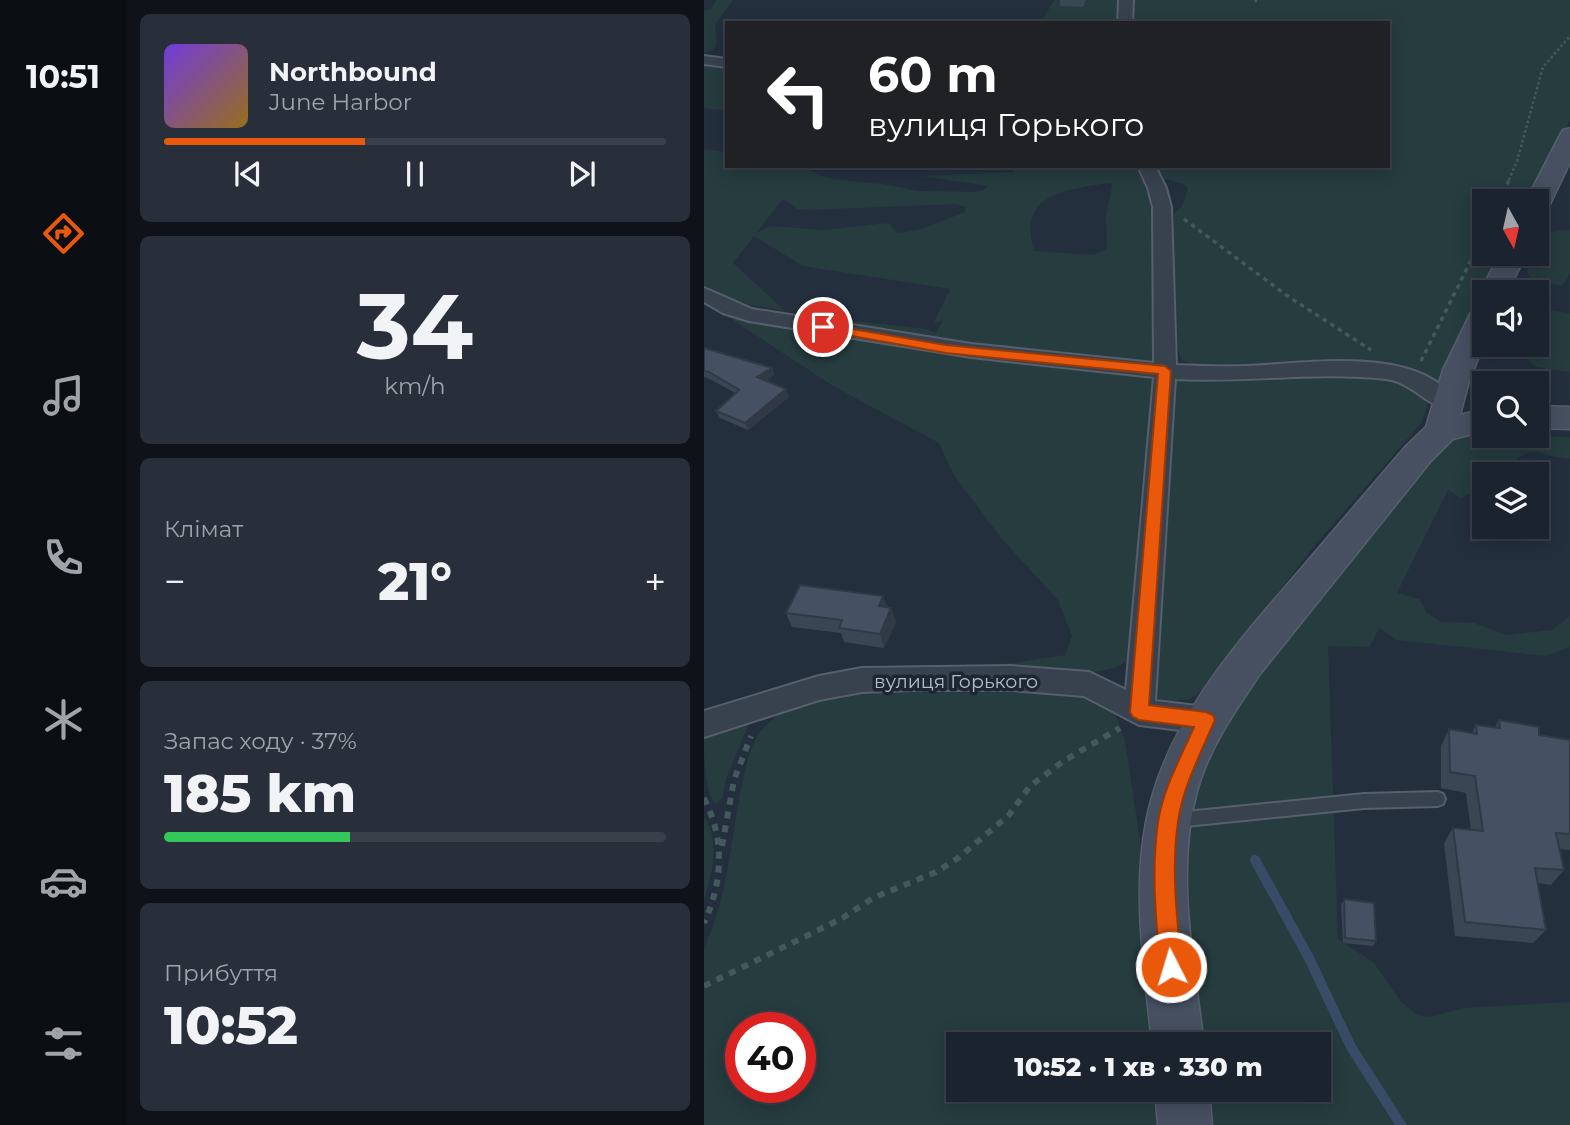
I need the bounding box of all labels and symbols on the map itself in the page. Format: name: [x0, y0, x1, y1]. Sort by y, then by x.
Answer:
north arrow: [1472, 189, 1549, 266]
pin: [793, 297, 853, 357]
street label: вулиця Горького: [874, 670, 1038, 693]
position arrow: [1134, 930, 1208, 1004]
speed limit sign: 40: [725, 1012, 816, 1103]

